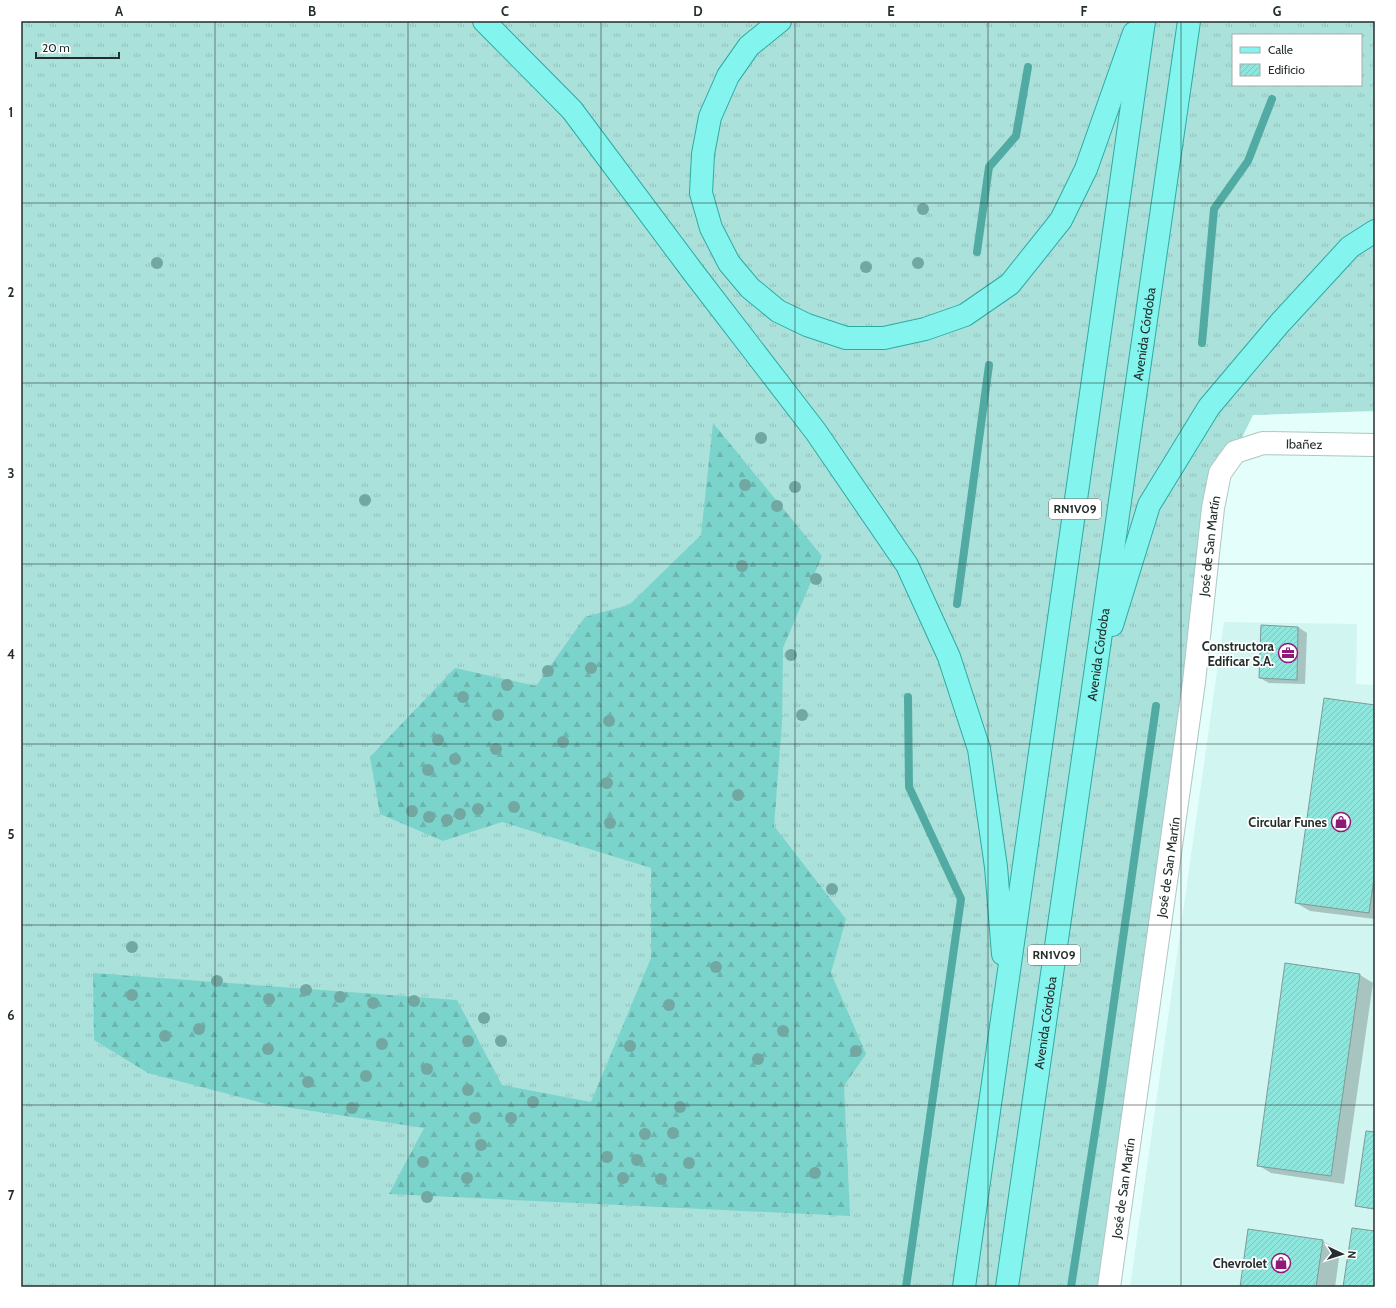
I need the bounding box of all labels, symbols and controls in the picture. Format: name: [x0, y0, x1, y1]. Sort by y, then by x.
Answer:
text: A: [115, 3, 124, 19]
text: B: [308, 3, 316, 19]
text: C: [501, 3, 509, 19]
text: D: [693, 3, 703, 19]
text: E: [887, 3, 895, 19]
text: F: [1081, 3, 1088, 19]
text: G: [1273, 3, 1282, 19]
scale bar: [36, 34, 119, 60]
legend: [1232, 34, 1362, 86]
text: 20 m: [42, 40, 70, 55]
text: Calle: [1268, 42, 1293, 57]
text: Edificio: [1268, 62, 1305, 77]
text: 1: [9, 104, 13, 120]
text: 2: [8, 284, 15, 300]
street label: Avenida Córdoba: [1129, 286, 1159, 381]
street label: Ibañez: [1286, 435, 1323, 452]
text: 3: [7, 465, 15, 481]
street label: José de San Martín: [1195, 494, 1223, 598]
road number: RN1V09: [1049, 499, 1101, 519]
street label: Avenida Córdoba: [1083, 606, 1113, 702]
place label: Constructora Edificar S.A.: [1202, 638, 1275, 669]
office icon: Constructora Edificar S.A.: [1277, 642, 1299, 664]
text: 4: [7, 646, 15, 662]
shop icon: Circular Funes: [1330, 811, 1352, 833]
place label: Circular Funes: [1248, 814, 1327, 830]
street label: José de San Martín: [1153, 816, 1183, 919]
text: 5: [8, 826, 15, 842]
road number: RN1V09: [1028, 945, 1080, 965]
street label: Avenida Córdoba: [1030, 974, 1060, 1070]
text: 6: [7, 1007, 15, 1023]
street label: José de San Martín: [1108, 1137, 1138, 1240]
text: 7: [8, 1187, 15, 1203]
north arrow: [1322, 1234, 1362, 1274]
text: N: [1345, 1250, 1359, 1259]
shop icon: Chevrolet: [1270, 1252, 1292, 1274]
place label: Chevrolet: [1213, 1255, 1268, 1271]

